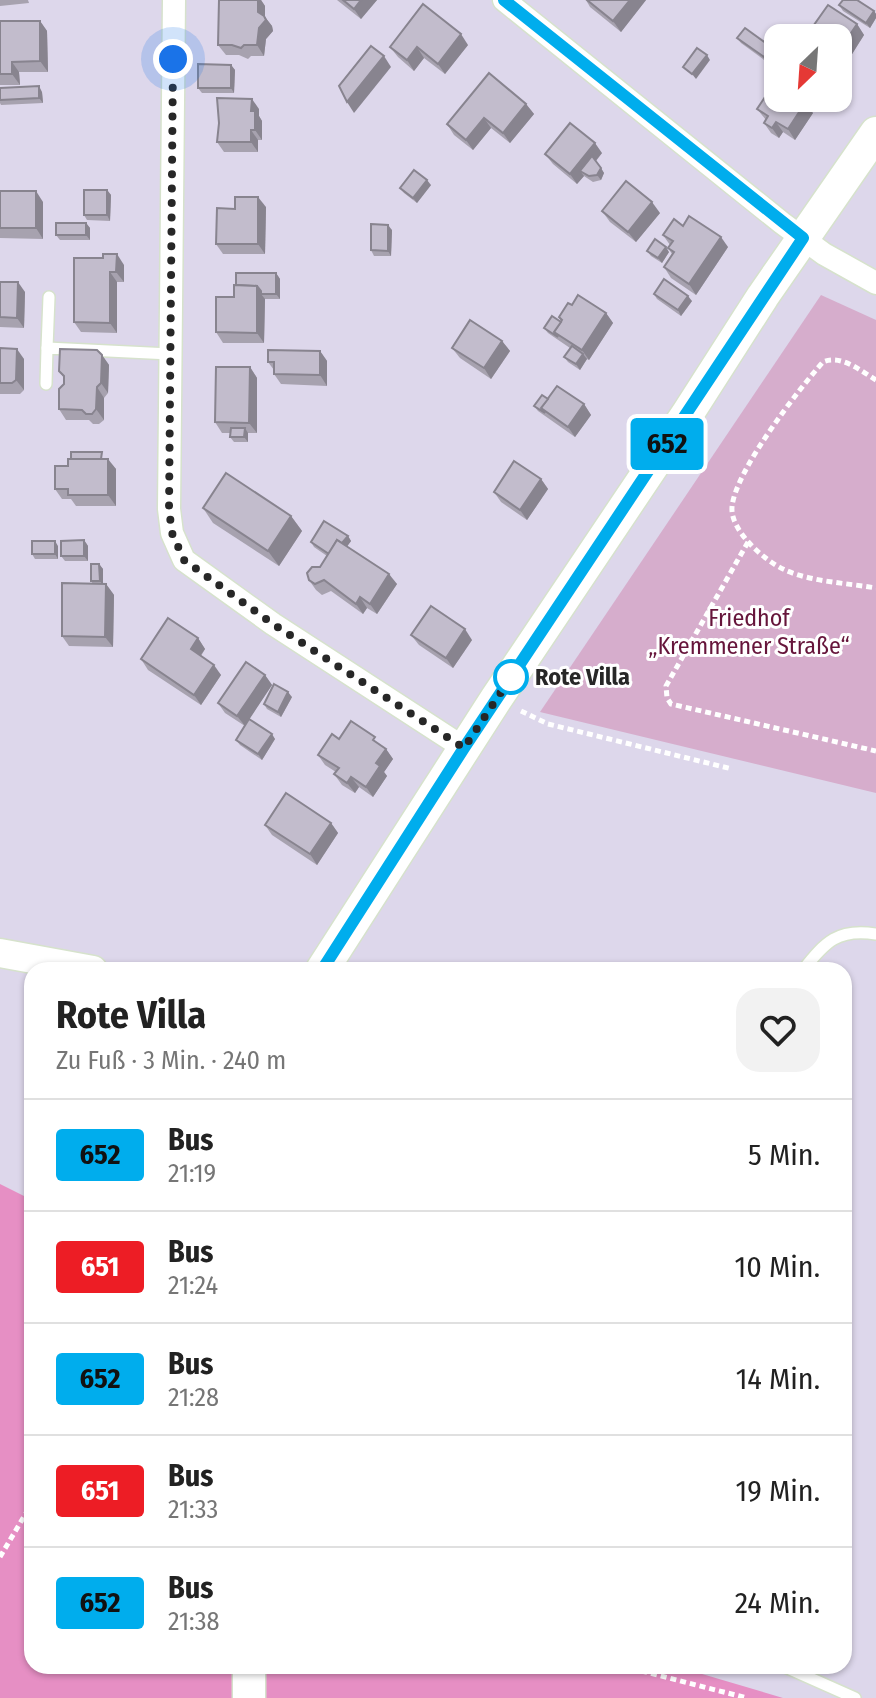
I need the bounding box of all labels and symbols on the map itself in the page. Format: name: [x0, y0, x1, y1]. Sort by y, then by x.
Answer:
north arrow: [764, 24, 852, 112]
your location: [153, 39, 193, 79]
line badge: 652: [621, 418, 713, 470]
park label: Friedhof „Kremmener Straße“: [648, 604, 850, 660]
marker: Rote Villa: [494, 660, 528, 694]
place label: Rote Villa: [535, 663, 630, 691]

